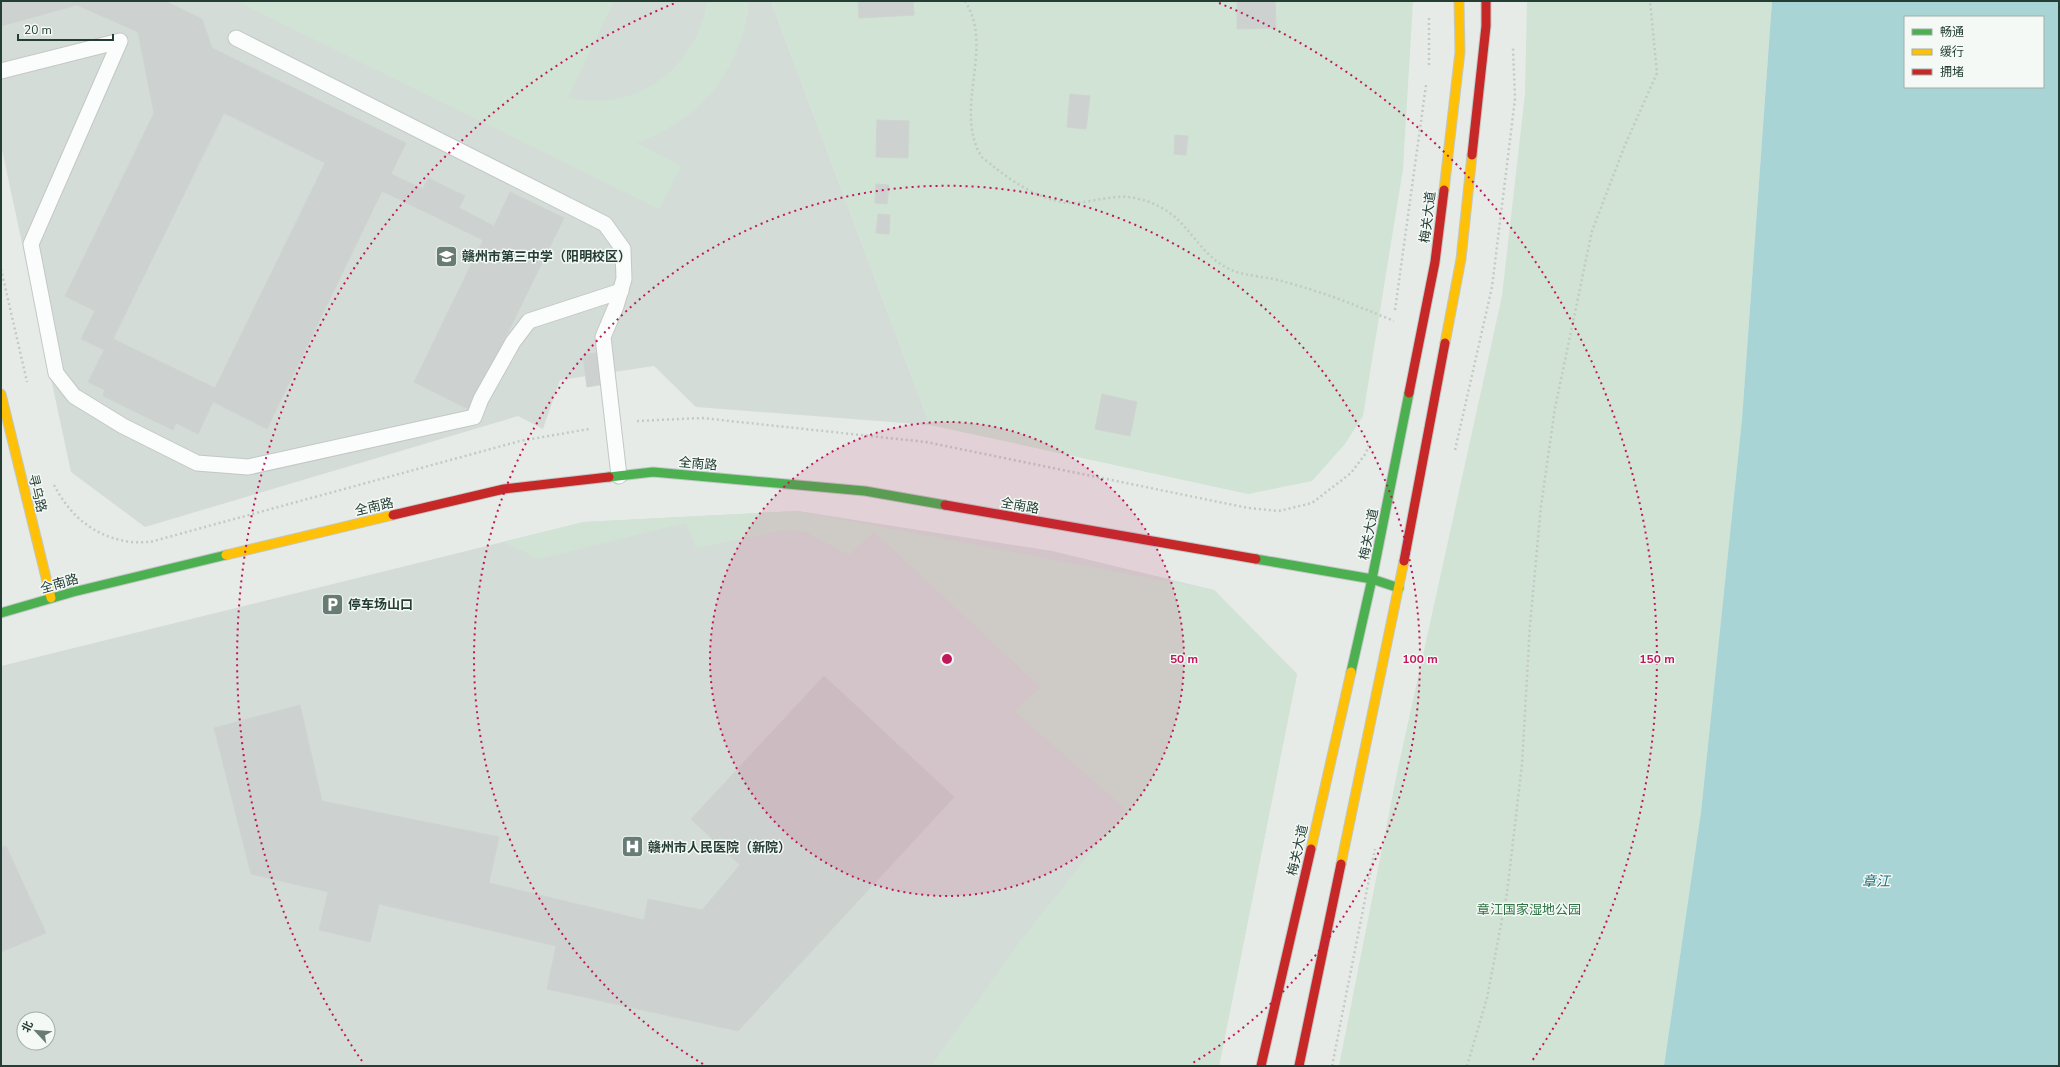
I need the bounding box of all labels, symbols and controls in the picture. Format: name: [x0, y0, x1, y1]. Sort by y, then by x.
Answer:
scale bar: [18, 16, 113, 42]
legend: [1904, 16, 2044, 88]
text: 20 m: [24, 22, 52, 38]
text: 畅通: [1940, 24, 1964, 40]
text: 缓行: [1940, 44, 1964, 60]
text: 拥堵: [1940, 64, 1964, 80]
street label: 梅关大道: [1416, 190, 1440, 244]
school or university icon: 赣州市第三中学（阳明校区）: [433, 243, 459, 269]
place label: 赣州市第三中学（阳明校区）: [462, 248, 631, 266]
street label: 全南路: [678, 453, 718, 475]
street label: 寻乌路: [24, 472, 50, 514]
street label: 全南路: [353, 494, 395, 520]
street label: 全南路: [999, 494, 1041, 518]
street label: 梅关大道: [1355, 507, 1383, 561]
street label: 全南路: [38, 570, 81, 598]
parking icon: 停车场山口: [319, 591, 345, 617]
place label: 停车场山口: [348, 596, 413, 614]
text: 50 m: [1170, 651, 1198, 667]
text: 100 m: [1402, 651, 1438, 667]
text: 150 m: [1639, 651, 1675, 667]
centre of rings: [940, 652, 954, 666]
street label: 梅关大道: [1283, 823, 1313, 878]
hospital icon: 赣州市人民医院（新院）: [619, 834, 645, 860]
place label: 赣州市人民医院（新院）: [648, 839, 791, 857]
water label: 章江: [1862, 872, 1892, 891]
park label: 章江国家湿地公园: [1477, 901, 1581, 919]
north arrow: [16, 1011, 56, 1051]
text: 北: [18, 1019, 37, 1035]

